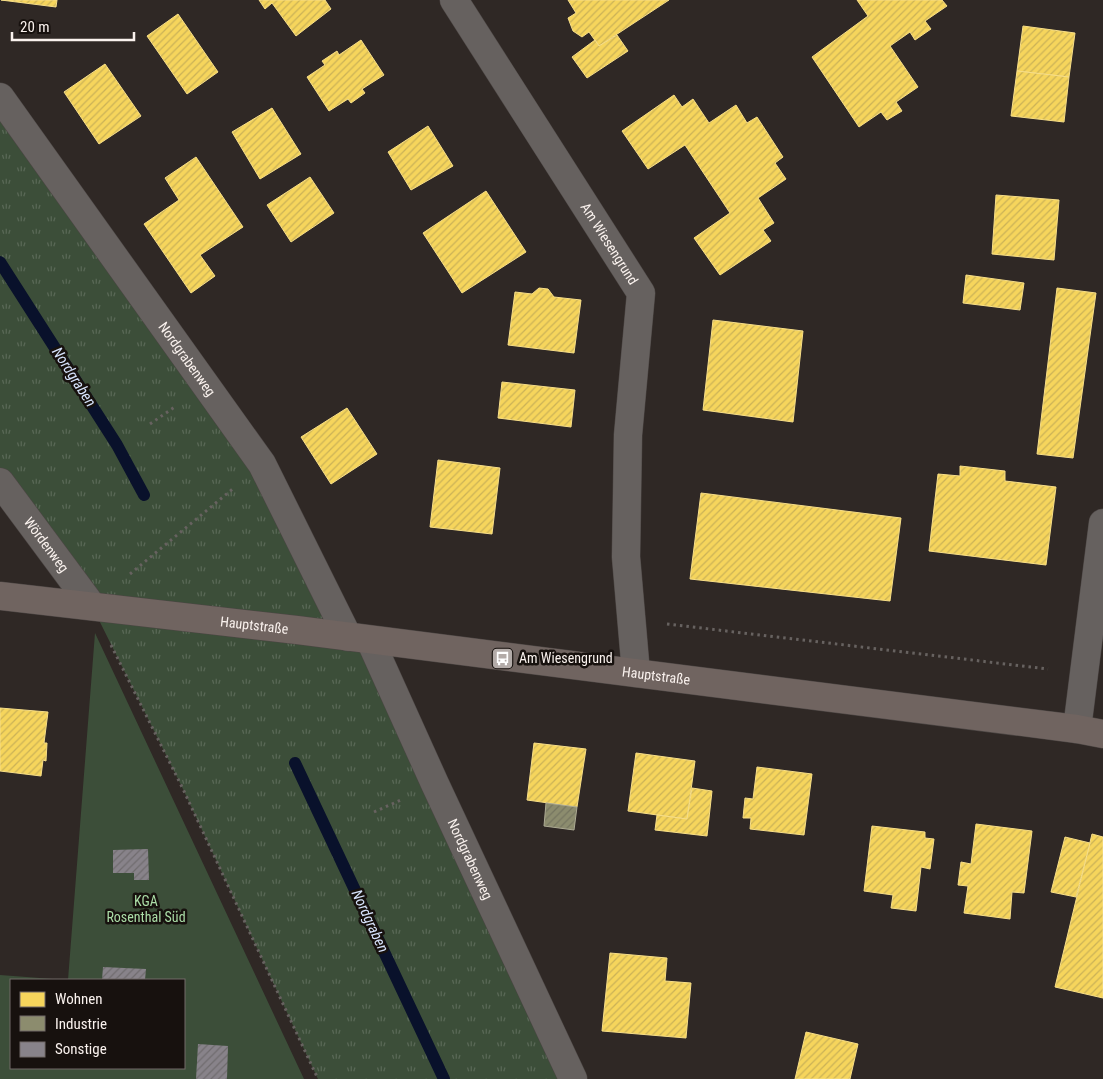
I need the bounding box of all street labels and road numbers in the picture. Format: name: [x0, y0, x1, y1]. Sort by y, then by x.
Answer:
street label: Am Wiesengrund: [578, 200, 641, 287]
street label: Nordgrabenweg: [155, 319, 219, 399]
street label: Wördenweg: [21, 514, 72, 575]
street label: Hauptstraße: [219, 613, 290, 637]
street label: Hauptstraße: [621, 663, 692, 688]
street label: Nordgrabenweg: [444, 816, 496, 902]

